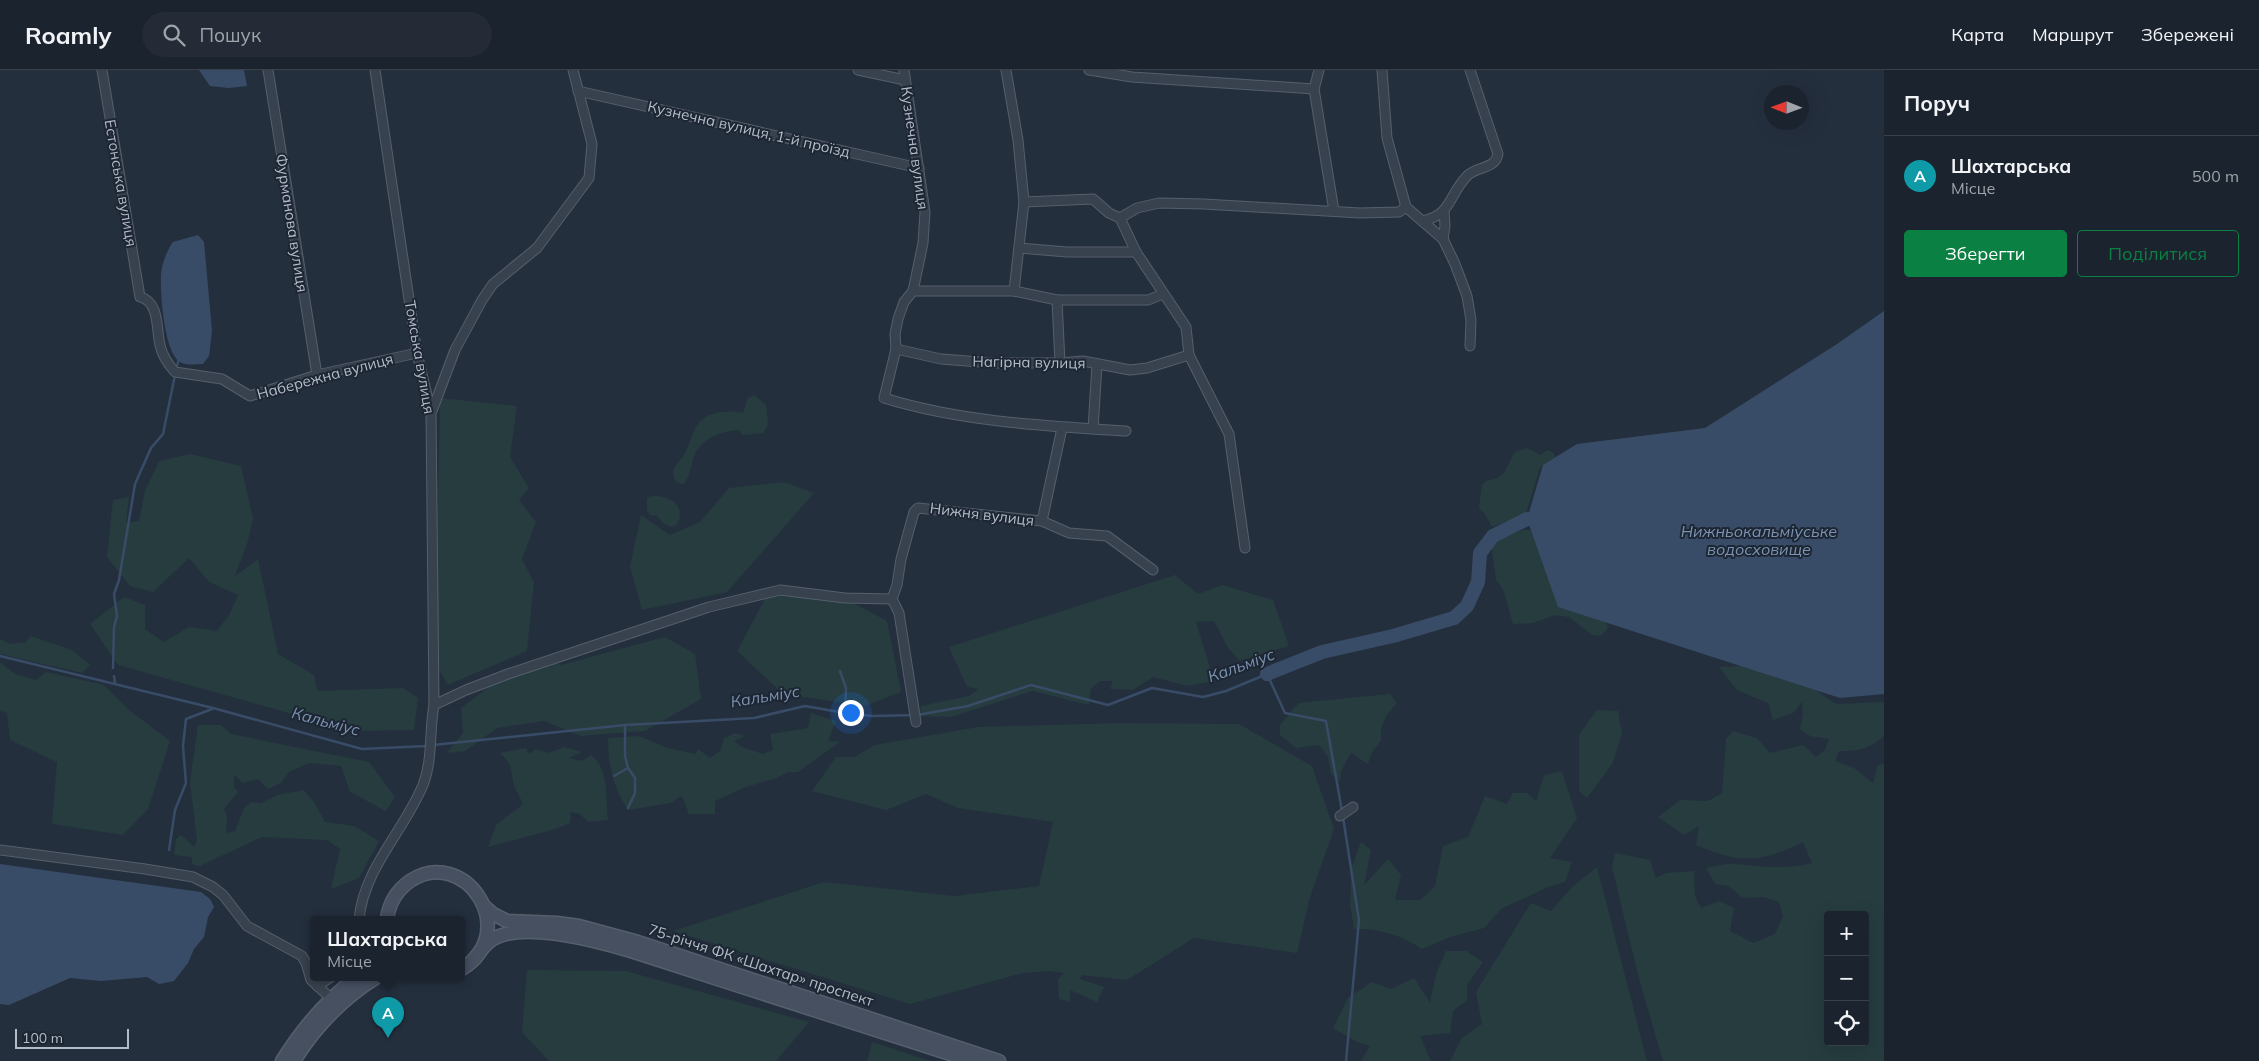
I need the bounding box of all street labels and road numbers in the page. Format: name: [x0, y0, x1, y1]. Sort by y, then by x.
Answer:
street label: Кузнечна вулиця: [897, 85, 933, 211]
street label: Кузнечна вулиця, 1-й проїзд: [646, 96, 852, 162]
street label: Естонська вулиця: [100, 118, 142, 248]
street label: Фурманова вулиця: [272, 152, 312, 294]
street label: Томська вулиця: [401, 299, 439, 415]
street label: Набережна вулиця: [255, 349, 395, 403]
street label: Нагірна вулиця: [972, 352, 1086, 372]
street label: Нижня вулиця: [929, 498, 1035, 530]
street label: 75-річчя ФК «Шахтар» проспект: [646, 920, 876, 1011]

